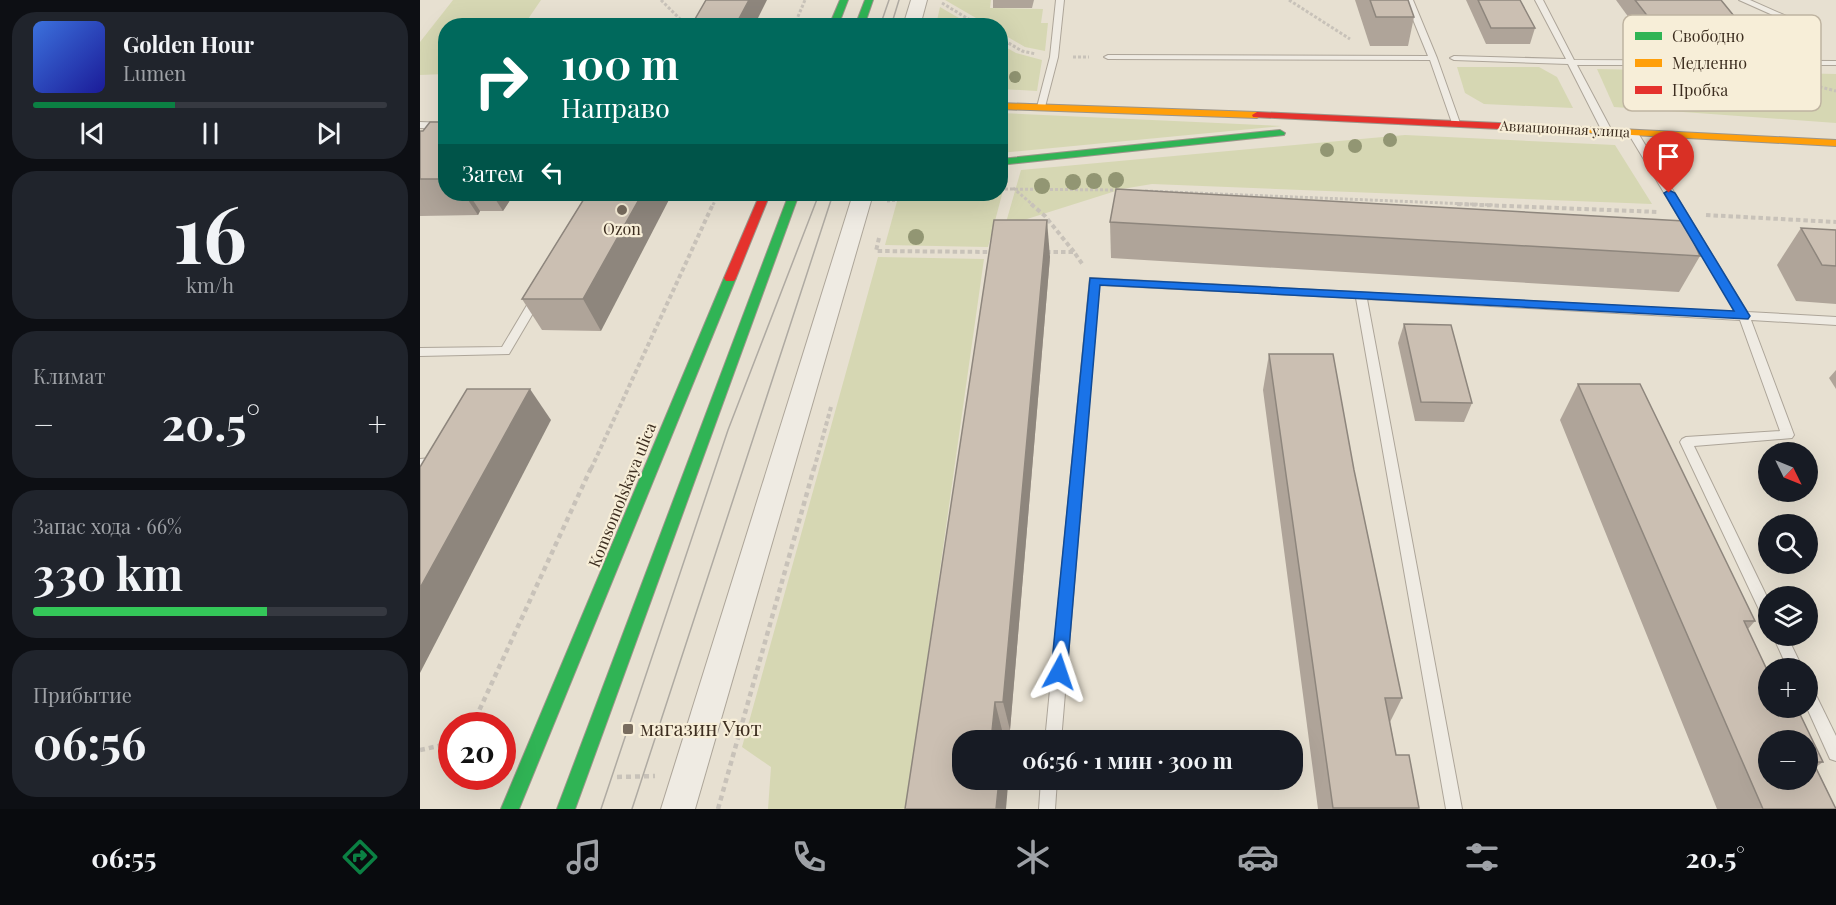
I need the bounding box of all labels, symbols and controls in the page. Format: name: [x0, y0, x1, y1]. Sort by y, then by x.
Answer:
legend: [1623, 15, 1821, 111]
text: Свободно: [1672, 25, 1744, 46]
text: Golden Hour: [123, 29, 254, 59]
text: 100 m: [561, 35, 679, 91]
icon: right: [462, 42, 540, 120]
text: Медленно: [1672, 52, 1747, 73]
text: Lumen: [123, 59, 186, 86]
text: Пробка: [1672, 79, 1728, 100]
text: Направо: [561, 89, 670, 125]
street label: Авиационная улица: [1499, 116, 1631, 141]
icon: previous: [76, 117, 109, 150]
icon: pause: [194, 117, 227, 150]
icon: next: [312, 117, 345, 150]
pin: [1643, 131, 1694, 193]
icon: arrive: [1652, 140, 1685, 173]
icon: left: [536, 156, 569, 189]
text: Затем: [462, 158, 524, 188]
text: 16: [173, 180, 247, 284]
marker: Ozon: [615, 203, 629, 217]
place label: Ozon: [603, 218, 641, 239]
text: km/h: [186, 271, 234, 298]
text: Климат: [33, 362, 106, 389]
text: 20.5°: [162, 392, 260, 452]
text: −: [33, 401, 54, 445]
text: +: [368, 401, 387, 445]
street label: Komsomolskaya ulica: [583, 419, 660, 570]
north arrow: [1758, 442, 1818, 502]
map controls: [1758, 442, 1818, 790]
text: Запас хода · 66%: [33, 512, 182, 539]
button: search: [1758, 514, 1818, 574]
text: 330 km: [33, 542, 183, 602]
button: layers: [1758, 586, 1818, 646]
position arrow: [1027, 640, 1091, 704]
button: +: [1758, 658, 1818, 718]
text: Прибытие: [33, 681, 132, 708]
text: 06:56: [33, 711, 146, 771]
speed limit sign: 20: [438, 712, 516, 790]
place label: магазин Уют: [640, 714, 762, 741]
marker: магазин Уют: [621, 722, 635, 736]
button: −: [1758, 730, 1818, 790]
text: 06:56 · 1 мин · 300 m: [1022, 745, 1233, 775]
icon: directions: [339, 836, 381, 878]
icon: music: [563, 836, 605, 878]
icon: phone: [788, 836, 830, 878]
icon: climate: [1012, 836, 1054, 878]
icon: car: [1237, 836, 1279, 878]
icon: filters: [1461, 836, 1503, 878]
text: 06:55: [91, 839, 156, 875]
text: 20.5°: [1686, 839, 1745, 875]

